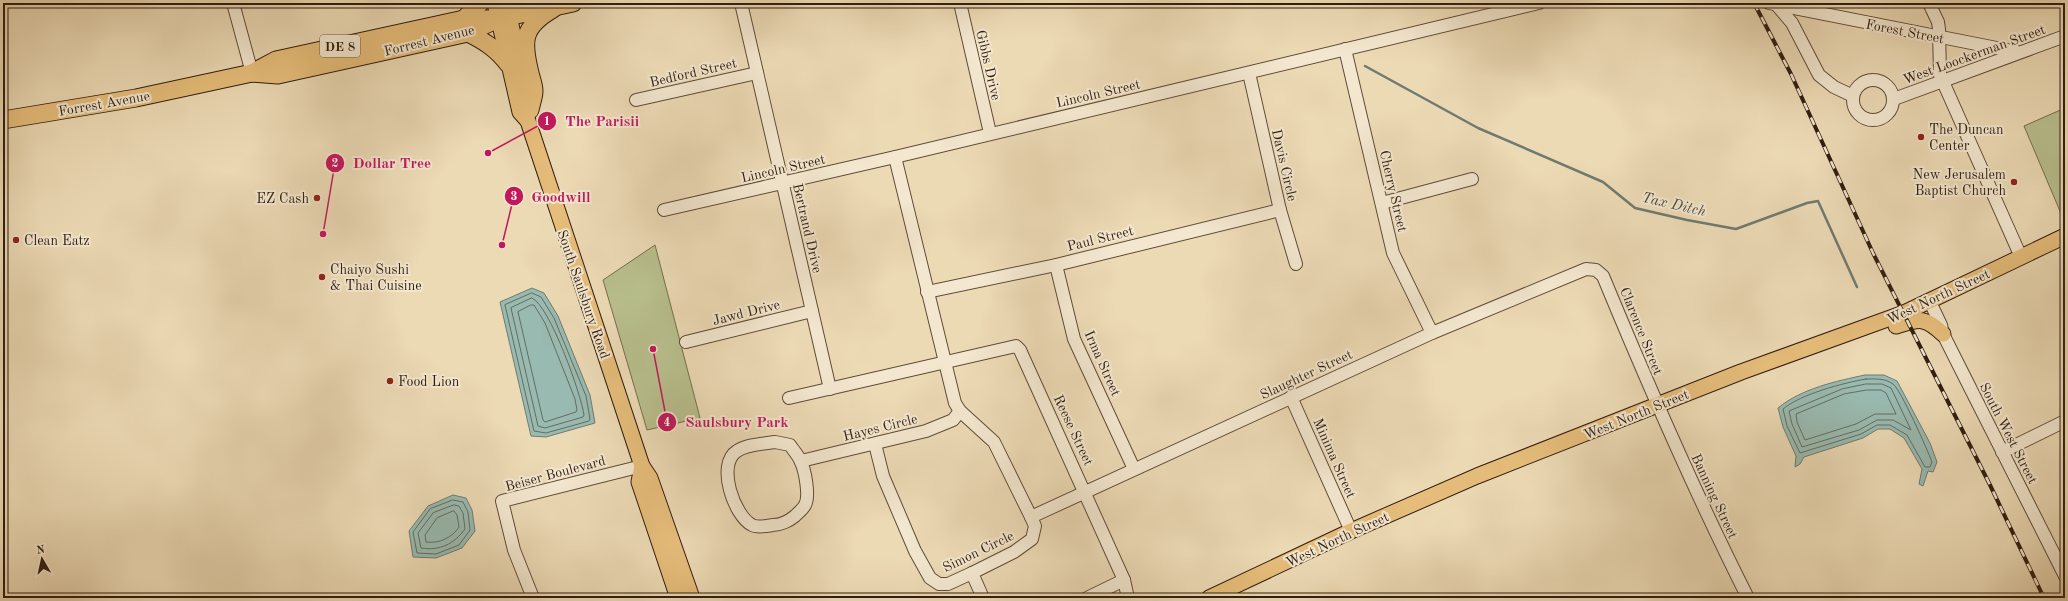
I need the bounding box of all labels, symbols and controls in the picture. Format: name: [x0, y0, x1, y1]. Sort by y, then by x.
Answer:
street label: Forest Street: [1864, 18, 1945, 46]
street label: Forrest Avenue: [383, 23, 476, 59]
street label: West Loockerman Street: [1901, 23, 2047, 87]
street label: Gibbs Drive: [973, 29, 1003, 102]
road number: DE 8: [320, 35, 360, 57]
street label: Bedford Street: [648, 56, 738, 90]
street label: Lincoln Street: [1055, 77, 1142, 110]
street label: Forrest Avenue: [57, 89, 151, 119]
callout: The Parisii: [537, 107, 647, 134]
text: The Parisii: [565, 115, 639, 130]
text: 1: [544, 116, 550, 128]
place label: The Duncan Center: [1929, 123, 2004, 153]
street label: Davis Circle: [1269, 128, 1299, 203]
marker: The Duncan Center: [1916, 132, 1926, 142]
callout: Dollar Tree: [325, 149, 439, 176]
street label: Cherry Street: [1377, 149, 1409, 234]
street label: Lincoln Street: [740, 152, 827, 185]
text: Dollar Tree: [353, 157, 431, 172]
text: 2: [332, 158, 339, 170]
place label: New Jerusalem Baptist Church: [1912, 168, 2006, 198]
marker: New Jerusalem Baptist Church: [2009, 177, 2019, 187]
street label: Bertrand Drive: [790, 182, 824, 275]
callout: Goodwill: [504, 183, 599, 210]
text: 3: [511, 191, 518, 203]
text: Goodwill: [531, 191, 591, 206]
water label: Tax Ditch: [1640, 191, 1707, 220]
place label: EZ Cash: [256, 192, 309, 206]
marker: EZ Cash: [312, 193, 322, 203]
street label: Paul Street: [1066, 224, 1135, 254]
street label: South Saulsbury Road: [554, 228, 612, 361]
place label: Clean Eatz: [24, 234, 90, 248]
marker: Clean Eatz: [11, 235, 21, 245]
place label: Chaiyo Sushi & Thai Cuisine: [330, 263, 422, 293]
street label: West North Street: [1885, 267, 1992, 327]
marker: Chaiyo Sushi & Thai Cuisine: [317, 272, 327, 282]
street label: Clarence Street: [1617, 285, 1665, 377]
street label: Jawd Drive: [711, 298, 782, 328]
street label: Irma Street: [1081, 328, 1123, 398]
street label: Slaughter Street: [1258, 347, 1355, 402]
place label: Food Lion: [398, 375, 460, 389]
marker: Food Lion: [385, 376, 395, 386]
street label: South West Street: [1977, 381, 2040, 486]
street label: West North Street: [1582, 387, 1691, 442]
street label: Reese Street: [1051, 393, 1096, 468]
callout: Saulsbury Park: [657, 408, 796, 435]
street label: Hayes Circle: [842, 412, 919, 444]
text: Saulsbury Park: [685, 416, 789, 431]
street label: Minima Street: [1310, 416, 1358, 501]
text: 4: [664, 417, 671, 429]
street label: Banning Street: [1688, 452, 1740, 541]
street label: Beiser Boulevard: [504, 454, 607, 494]
street label: West North Street: [1284, 510, 1391, 570]
street label: Simon Circle: [941, 529, 1016, 575]
north arrow: [22, 539, 62, 579]
text: N: [36, 544, 46, 557]

